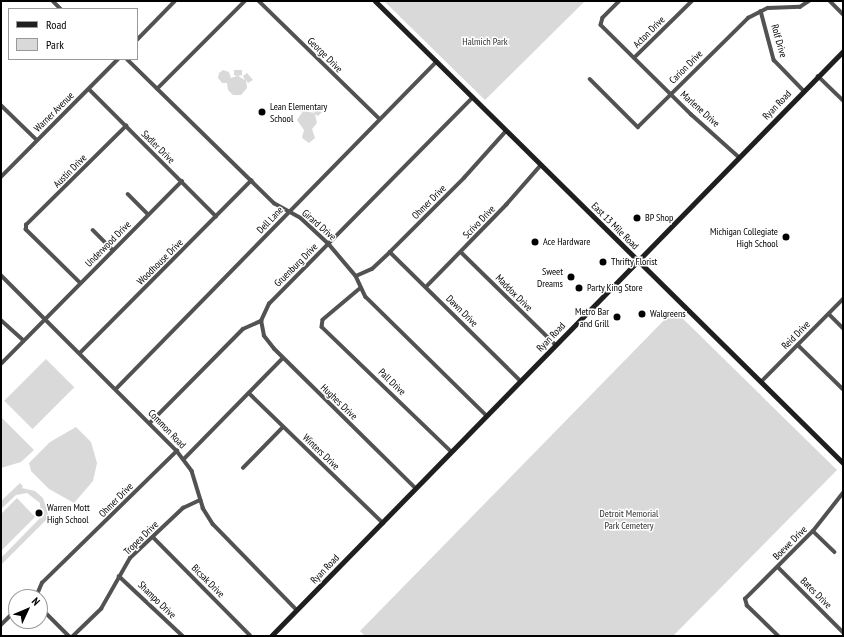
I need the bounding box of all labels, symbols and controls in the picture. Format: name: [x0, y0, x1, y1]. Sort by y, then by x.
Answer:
legend: [8, 8, 138, 60]
street label: Acton Drive: [631, 14, 667, 50]
text: Road: [46, 17, 66, 32]
street label: Rolf Drive: [769, 23, 789, 59]
street label: George Drive: [305, 35, 345, 75]
park label: Halmich Park: [462, 36, 508, 48]
text: Park: [46, 37, 64, 52]
street label: Carion Drive: [667, 48, 705, 86]
street label: Marlene Drive: [678, 88, 722, 130]
street label: Ryan Road: [760, 88, 794, 122]
street label: Warner Avenue: [31, 89, 77, 135]
place label: Lean Elementary School: [270, 100, 327, 124]
marker: Lean Elementary School: [257, 107, 267, 117]
street label: Sadler Drive: [139, 128, 177, 166]
street label: Austin Drive: [51, 152, 89, 190]
street label: Ohmer Drive: [409, 182, 449, 222]
street label: East 13 Mile Road: [589, 200, 641, 252]
street label: Scrivo Drive: [460, 203, 498, 241]
street label: Dell Lane: [254, 204, 286, 236]
street label: Girard Drive: [300, 207, 338, 243]
place label: BP Shop: [645, 212, 674, 224]
marker: BP Shop: [632, 213, 642, 223]
street label: Underwood Drive: [83, 219, 133, 269]
place label: Michigan Collegiate High School: [710, 225, 778, 248]
marker: Michigan Collegiate High School: [781, 232, 791, 242]
street label: Woodhouse Drive: [134, 236, 186, 288]
place label: Ace Hardware: [543, 236, 590, 248]
marker: Ace Hardware: [530, 237, 540, 247]
street label: Gruenburg Drive: [272, 241, 320, 289]
place label: Thrifty Florist: [611, 256, 658, 268]
marker: Thrifty Florist: [598, 257, 608, 267]
place label: Sweet Dreams: [537, 265, 563, 288]
street label: Maddox Drive: [493, 272, 535, 314]
marker: Sweet Dreams: [566, 272, 576, 282]
place label: Party King Store: [587, 282, 643, 294]
marker: Party King Store: [574, 283, 584, 293]
street label: Dawn Drive: [444, 293, 480, 329]
place label: Metro Bar and Grill: [575, 305, 609, 328]
place label: Walgreens: [650, 308, 686, 320]
marker: Walgreens: [637, 309, 647, 319]
marker: Metro Bar and Grill: [612, 312, 622, 322]
street label: Reid Drive: [779, 318, 813, 352]
street label: Ryan Road: [534, 320, 568, 354]
street label: Pall Drive: [376, 366, 408, 398]
street label: Hughes Drive: [318, 382, 360, 422]
street label: Common Road: [145, 407, 189, 451]
street label: Winters Drive: [300, 432, 342, 472]
street label: Ohmer Drive: [96, 480, 136, 520]
place label: Warren Mott High School: [47, 501, 90, 524]
park label: Detroit Memorial Park Cemetery: [600, 507, 658, 530]
marker: Warren Mott High School: [34, 508, 44, 518]
street label: Tropea Drive: [121, 519, 161, 557]
street label: Boewe Drive: [770, 523, 810, 563]
street label: Ryan Road: [308, 552, 342, 586]
street label: Bicsak Drive: [189, 562, 227, 600]
street label: Bates Drive: [798, 575, 834, 611]
street label: Shampo Drive: [136, 579, 178, 621]
north arrow: [8, 589, 48, 629]
text: N: [29, 594, 43, 608]

